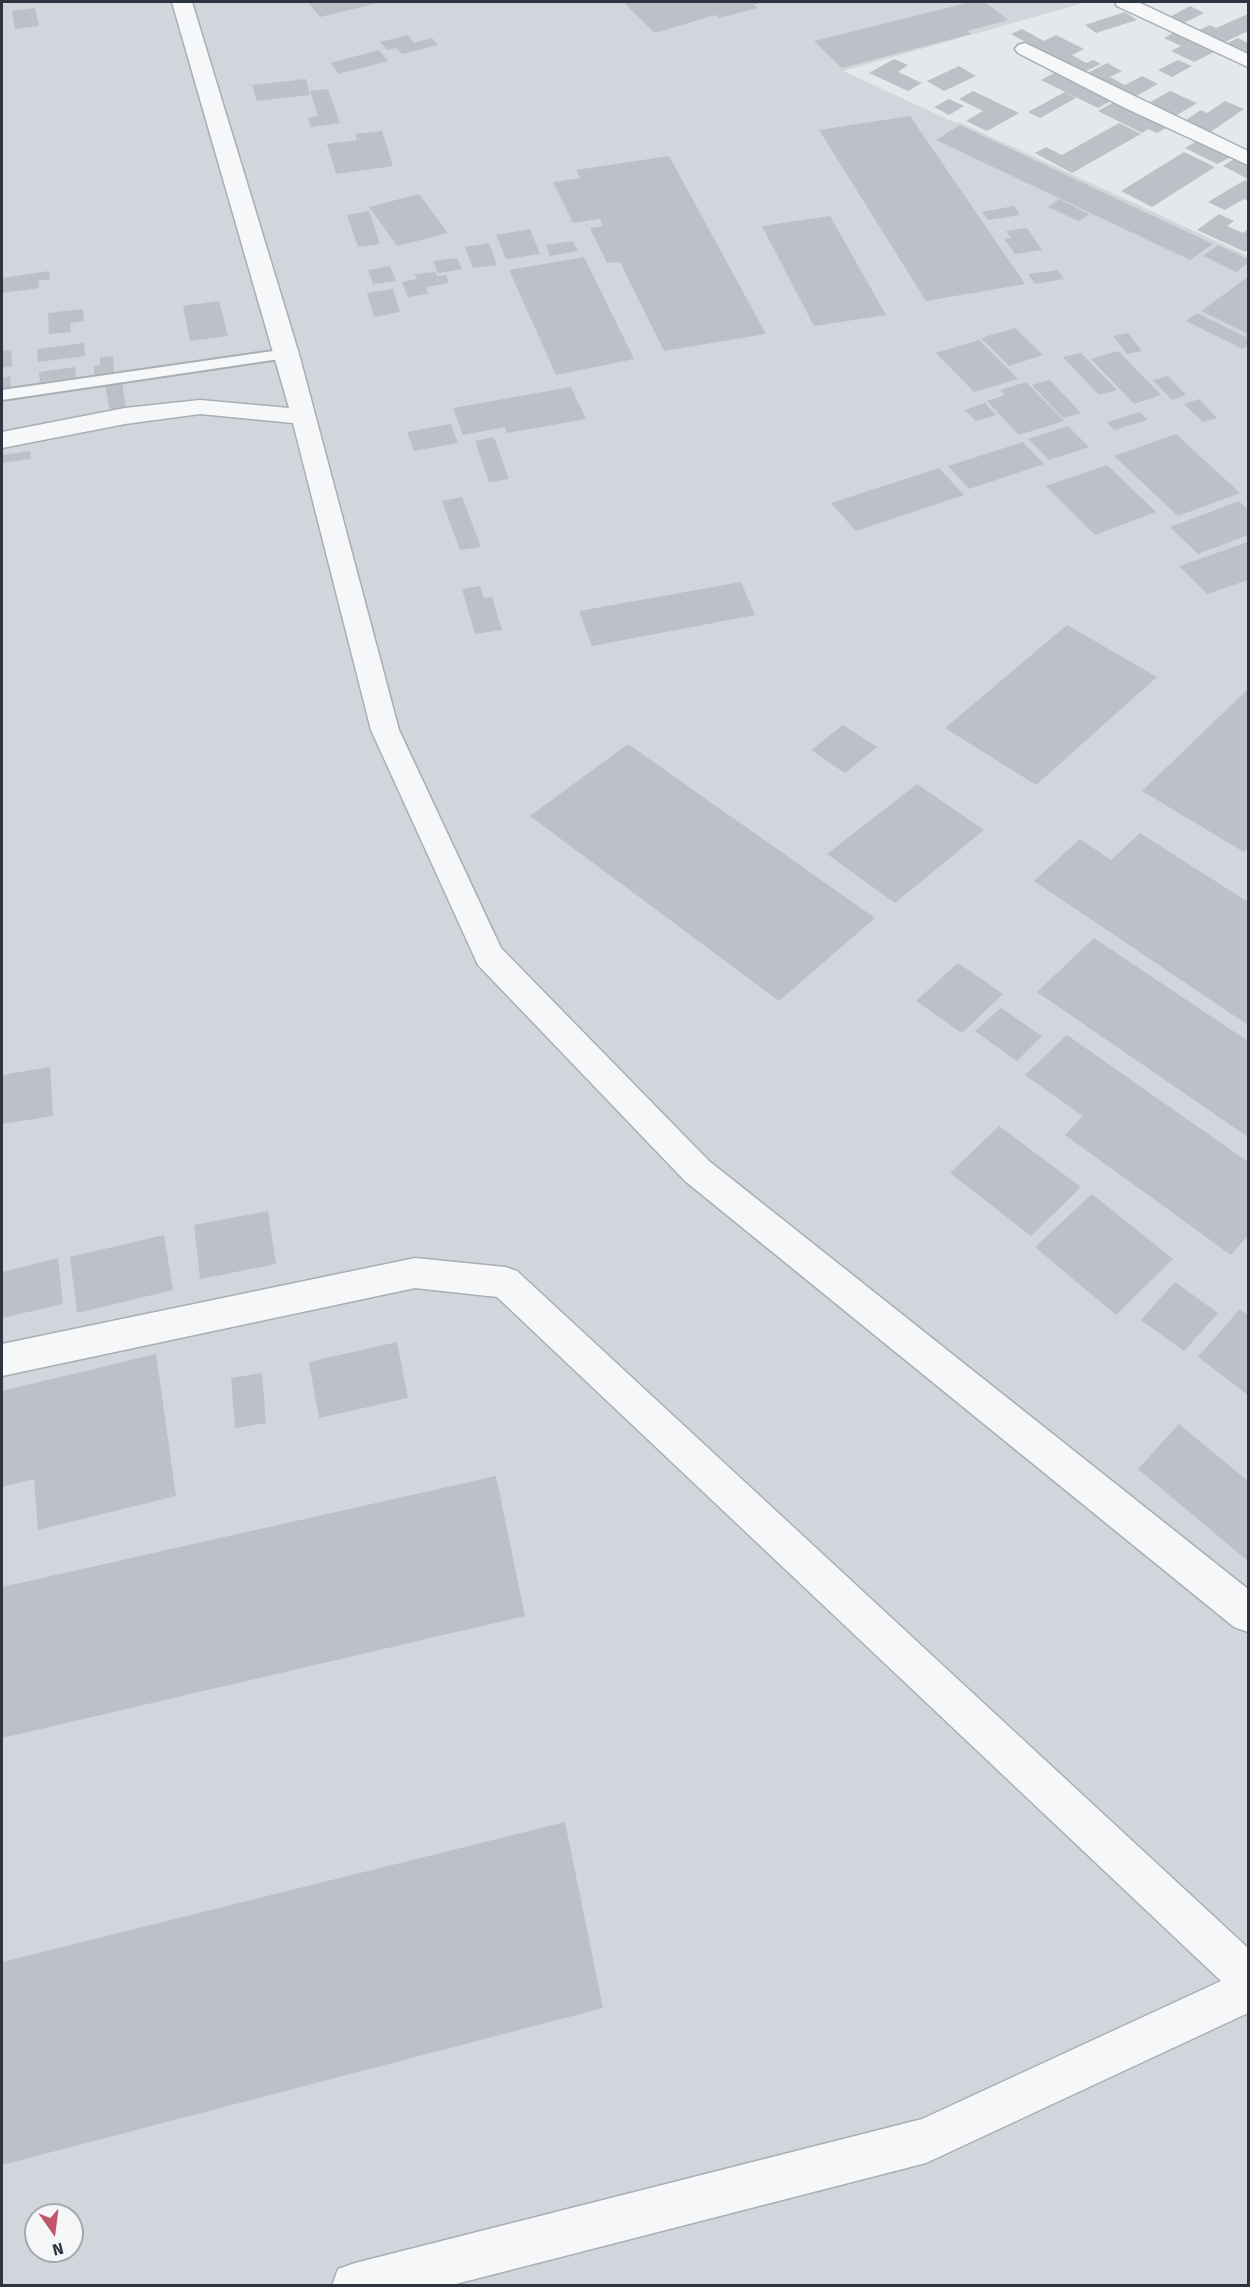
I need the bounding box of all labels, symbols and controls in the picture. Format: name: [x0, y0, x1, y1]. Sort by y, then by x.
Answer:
north arrow: [24, 2203, 84, 2263]
text: N: [51, 2239, 65, 2260]

